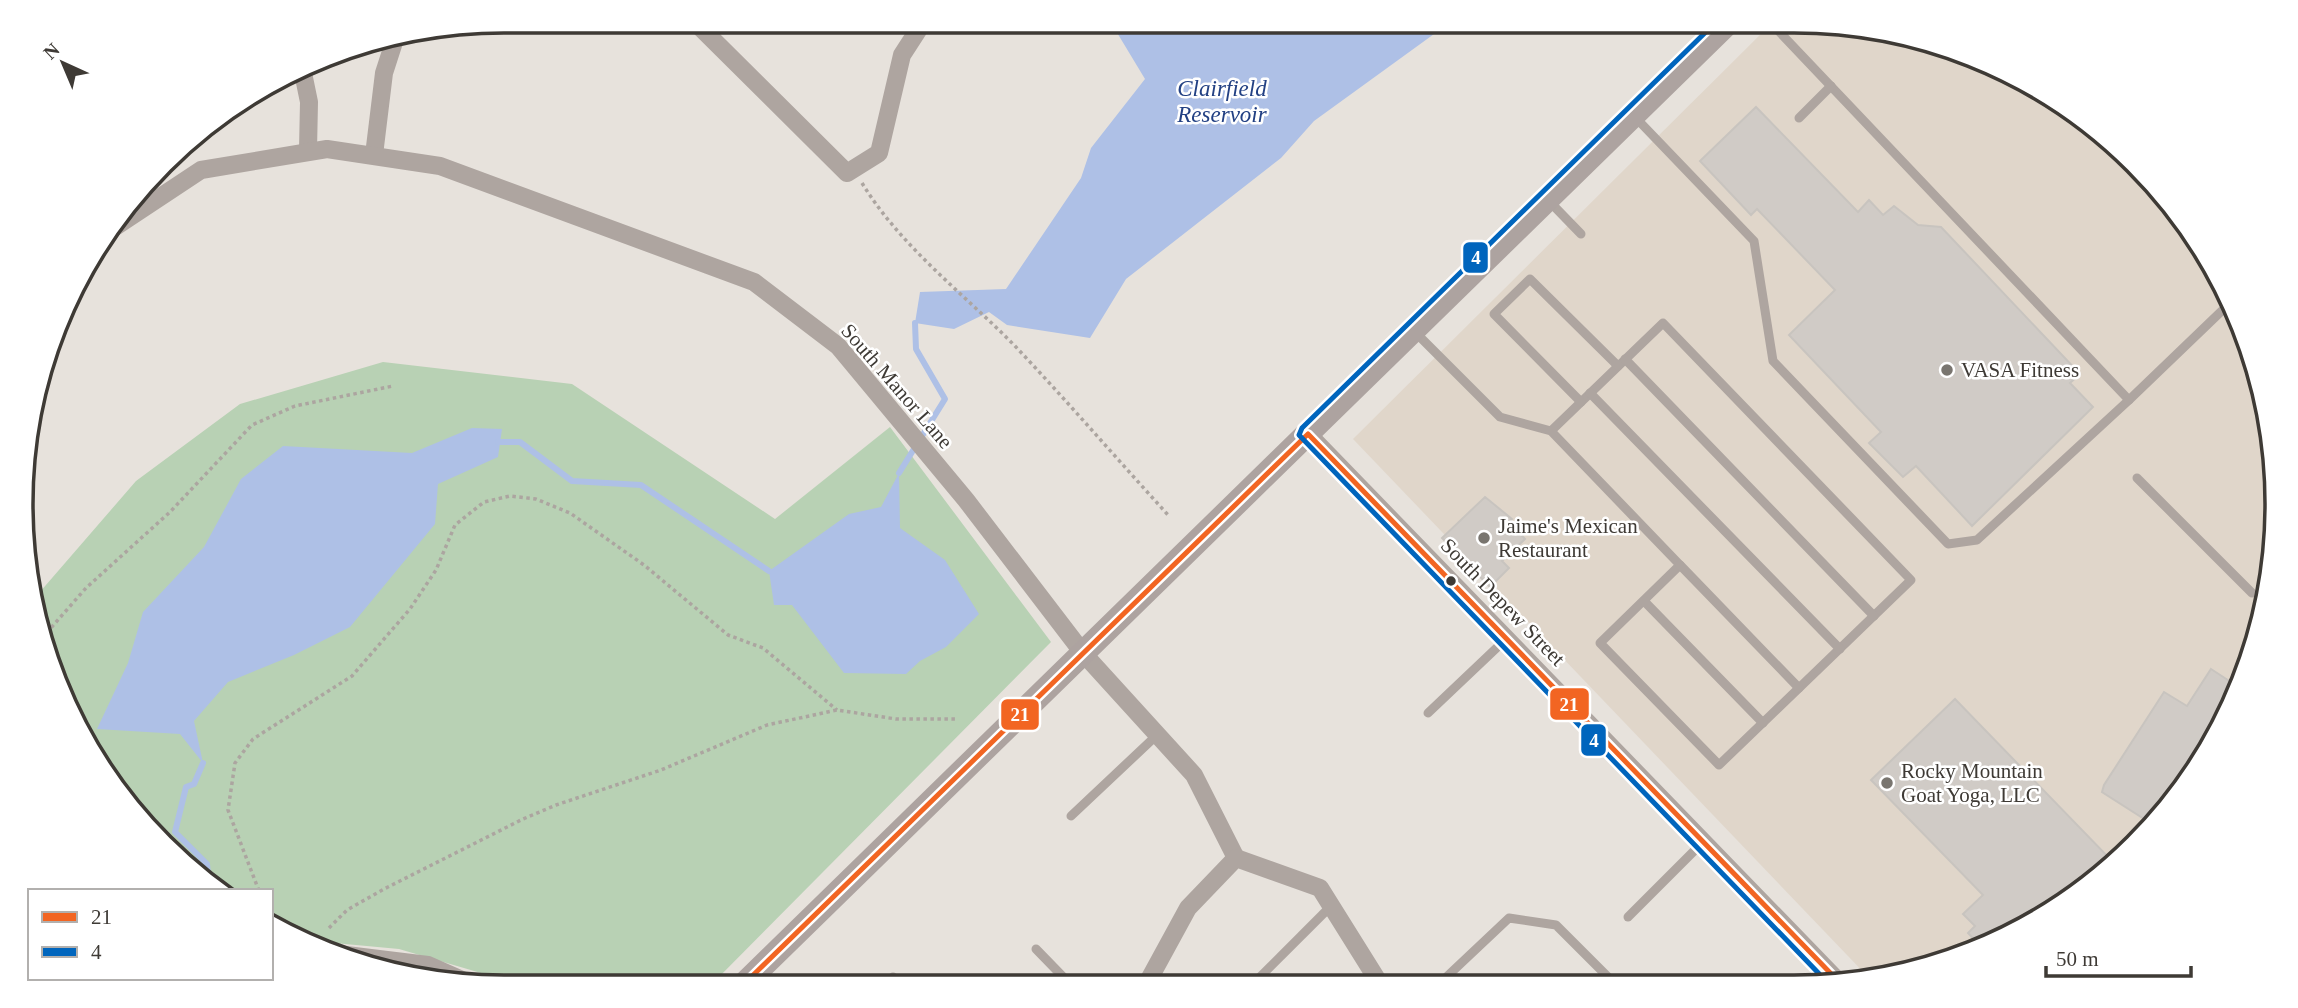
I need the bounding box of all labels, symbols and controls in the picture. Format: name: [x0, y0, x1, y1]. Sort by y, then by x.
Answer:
north arrow: [28, 28, 98, 98]
text: N: [39, 39, 64, 63]
water label: Clairfield Reservoir: [1176, 76, 1268, 127]
line badge: 4: [1462, 241, 1489, 274]
text: 4: [1471, 247, 1481, 268]
street label: South Manor Lane: [836, 319, 958, 453]
place label: VASA Fitness: [1961, 358, 2079, 382]
marker: VASA Fitness: [1939, 362, 1955, 378]
place label: Jaime's Mexican Restaurant: [1498, 514, 1638, 562]
marker: Jaime's Mexican Restaurant: [1476, 530, 1492, 546]
street label: South Depew Street: [1436, 533, 1570, 671]
unlabelled marker: [1444, 574, 1458, 588]
line badge: 21: [1549, 687, 1590, 721]
text: 21: [1560, 694, 1579, 715]
line badge: 21: [1000, 698, 1040, 731]
text: 21: [1011, 704, 1030, 725]
line badge: 4: [1580, 723, 1607, 757]
text: 4: [1589, 730, 1599, 751]
place label: Rocky Mountain Goat Yoga, LLC: [1901, 759, 2043, 807]
marker: Rocky Mountain Goat Yoga, LLC: [1879, 775, 1895, 791]
legend: [28, 889, 273, 980]
text: 21: [91, 905, 112, 929]
scale bar: [2046, 934, 2191, 978]
text: 4: [91, 940, 102, 964]
text: 50 m: [2056, 947, 2099, 971]

